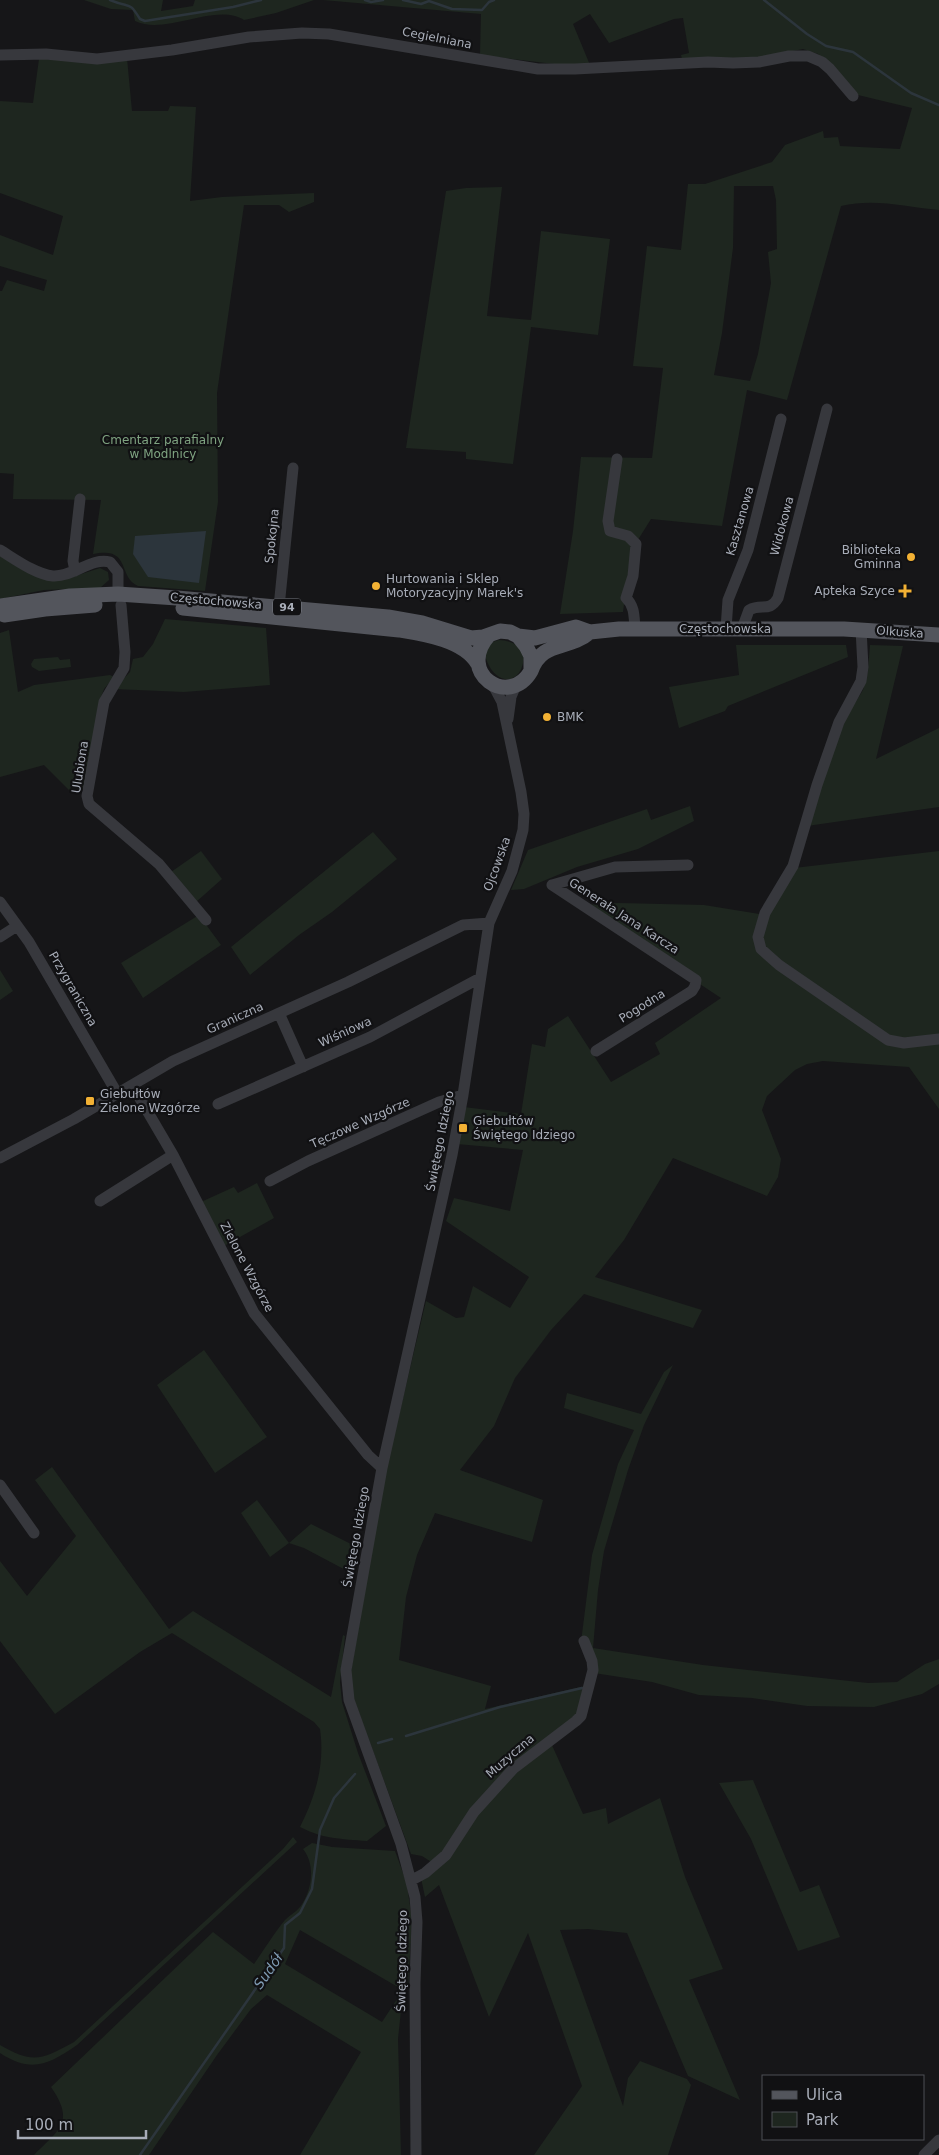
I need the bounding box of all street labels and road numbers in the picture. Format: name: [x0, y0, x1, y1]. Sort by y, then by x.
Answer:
street label: Cegielniana: [401, 24, 473, 52]
street label: Kasztanowa: [723, 485, 757, 557]
street label: Widokowa: [767, 495, 797, 557]
street label: Spokojna: [262, 508, 282, 564]
street label: Częstochowska: [170, 590, 262, 612]
road number: 94: [273, 598, 301, 616]
street label: Częstochowska: [679, 622, 771, 636]
street label: Olkuska: [876, 623, 924, 641]
street label: Ulubiona: [69, 740, 91, 794]
street label: Ojcowska: [481, 835, 513, 893]
street label: Generała Jana Karcza: [566, 875, 682, 957]
street label: Przygraniczna: [46, 949, 100, 1029]
street label: Pogodna: [616, 986, 668, 1026]
street label: Graniczna: [205, 999, 265, 1037]
street label: Wiśniowa: [316, 1014, 374, 1050]
street label: Świętego Idziego: [422, 1089, 457, 1192]
street label: Tęczowe Wzgórze: [307, 1095, 412, 1152]
street label: Zielone Wzgórze: [217, 1219, 277, 1315]
street label: Świętego Idziego: [339, 1485, 372, 1589]
street label: Muzyczna: [483, 1731, 537, 1781]
street label: Świętego Idziego: [393, 1910, 410, 2012]

